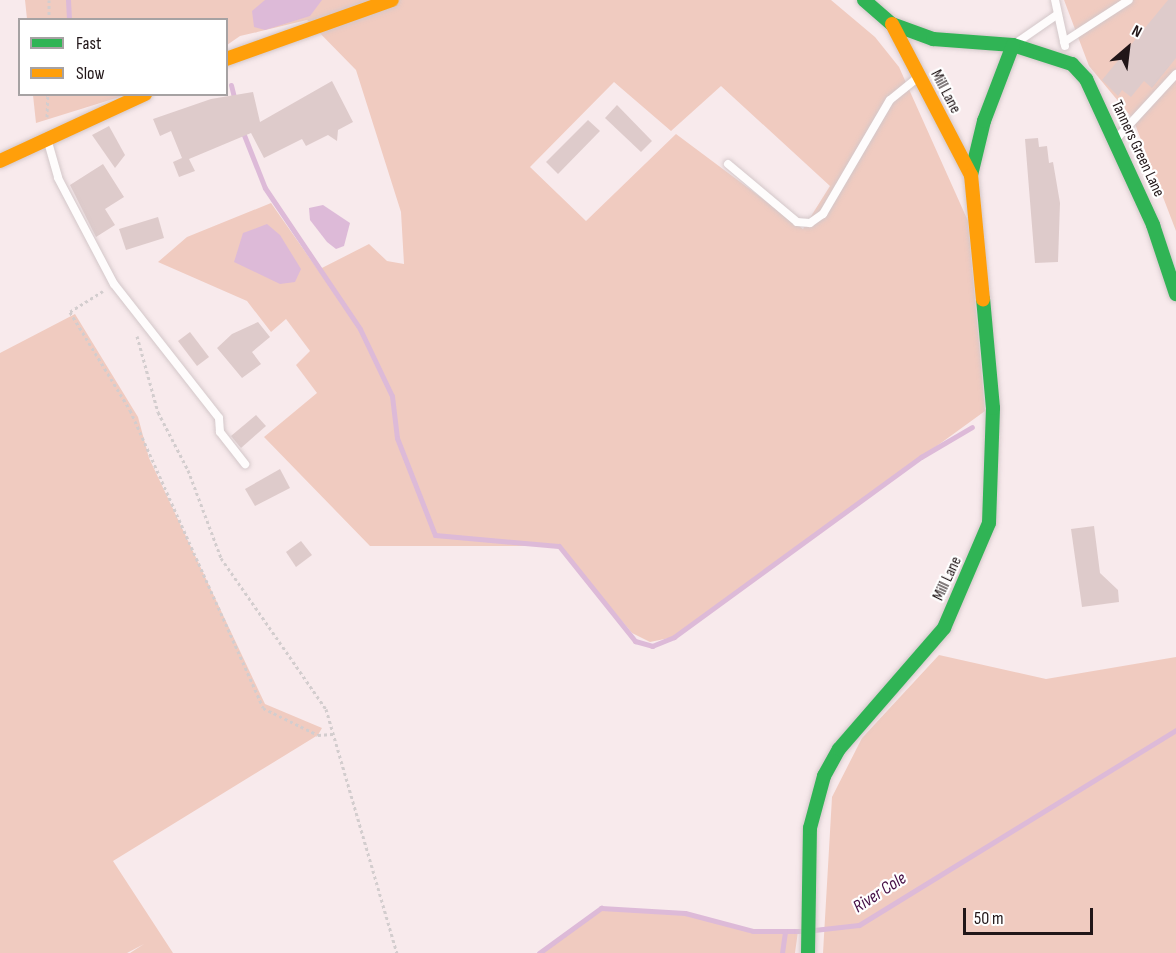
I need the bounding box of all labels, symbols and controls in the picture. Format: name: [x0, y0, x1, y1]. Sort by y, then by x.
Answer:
legend: [18, 18, 228, 96]
north arrow: [1098, 18, 1158, 78]
text: N: [1128, 21, 1145, 42]
text: Fast: [76, 33, 101, 54]
text: Slow: [76, 63, 105, 84]
street label: Mill Lane: [926, 67, 964, 117]
street label: Tanners Green Lane: [1106, 98, 1168, 200]
street label: Mill Lane: [930, 554, 966, 604]
water label: River Cole: [849, 868, 911, 918]
scale bar: [966, 896, 1096, 934]
text: 50 m: [974, 908, 1004, 929]

